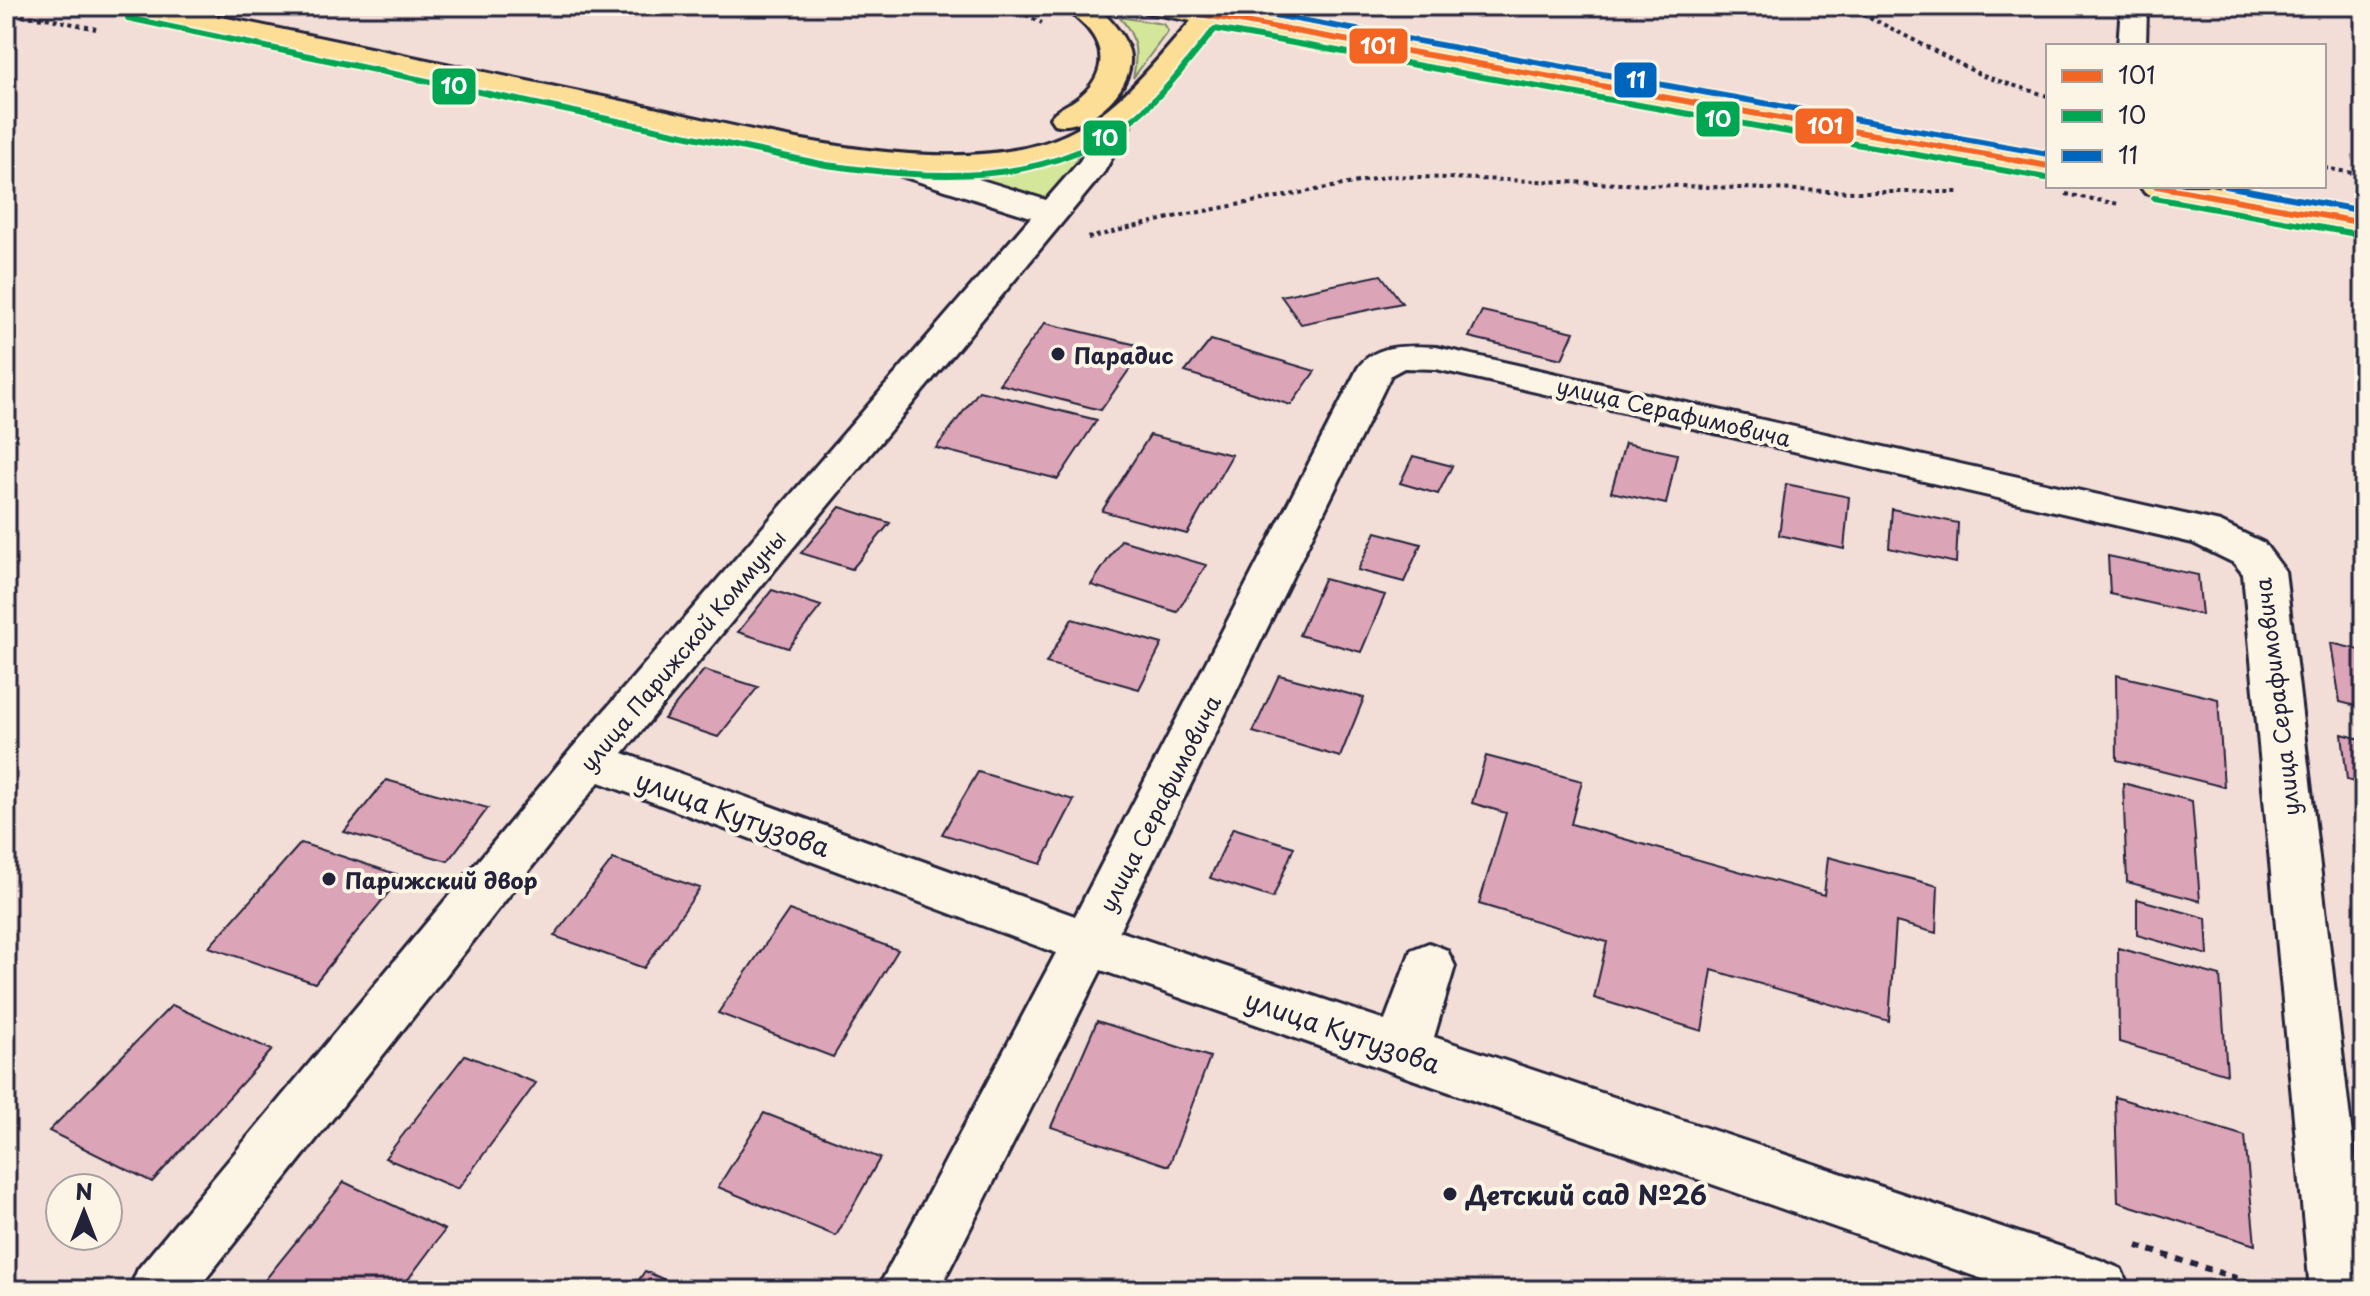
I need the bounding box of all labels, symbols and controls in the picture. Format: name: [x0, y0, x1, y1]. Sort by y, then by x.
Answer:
line badge: 101: [1348, 27, 1409, 65]
text: 101: [1360, 28, 1396, 61]
legend: [2046, 44, 2326, 188]
text: 101: [2118, 56, 2155, 92]
line badge: 11: [1613, 61, 1658, 99]
text: 11: [1626, 62, 1646, 95]
line badge: 10: [431, 67, 477, 106]
text: 10: [441, 68, 467, 101]
text: 10: [2118, 96, 2146, 132]
line badge: 10: [1695, 100, 1741, 138]
text: 10: [1705, 101, 1731, 134]
line badge: 101: [1794, 107, 1855, 145]
text: 101: [1807, 108, 1843, 141]
line badge: 10: [1082, 119, 1128, 157]
text: 10: [1092, 120, 1118, 153]
text: 11: [2118, 136, 2138, 172]
place label: Парадис: [1074, 338, 1174, 371]
marker: Парадис: [1049, 345, 1067, 363]
street label: улица Серафимовича: [1554, 368, 1795, 454]
street label: улица Парижской Коммуны: [571, 522, 793, 778]
street label: улица Серафимовича: [2245, 576, 2307, 818]
street label: улица Серафимовича: [1090, 689, 1228, 917]
street label: улица Кутузова: [630, 760, 836, 867]
place label: Парижский двор: [345, 863, 538, 896]
marker: Парижский двор: [320, 870, 338, 888]
street label: улица Кутузова: [1240, 979, 1447, 1083]
north arrow: [44, 1172, 124, 1252]
text: N: [75, 1174, 93, 1207]
place label: Детский сад №26: [1465, 1175, 1707, 1214]
marker: Детский сад №26: [1441, 1185, 1459, 1203]

